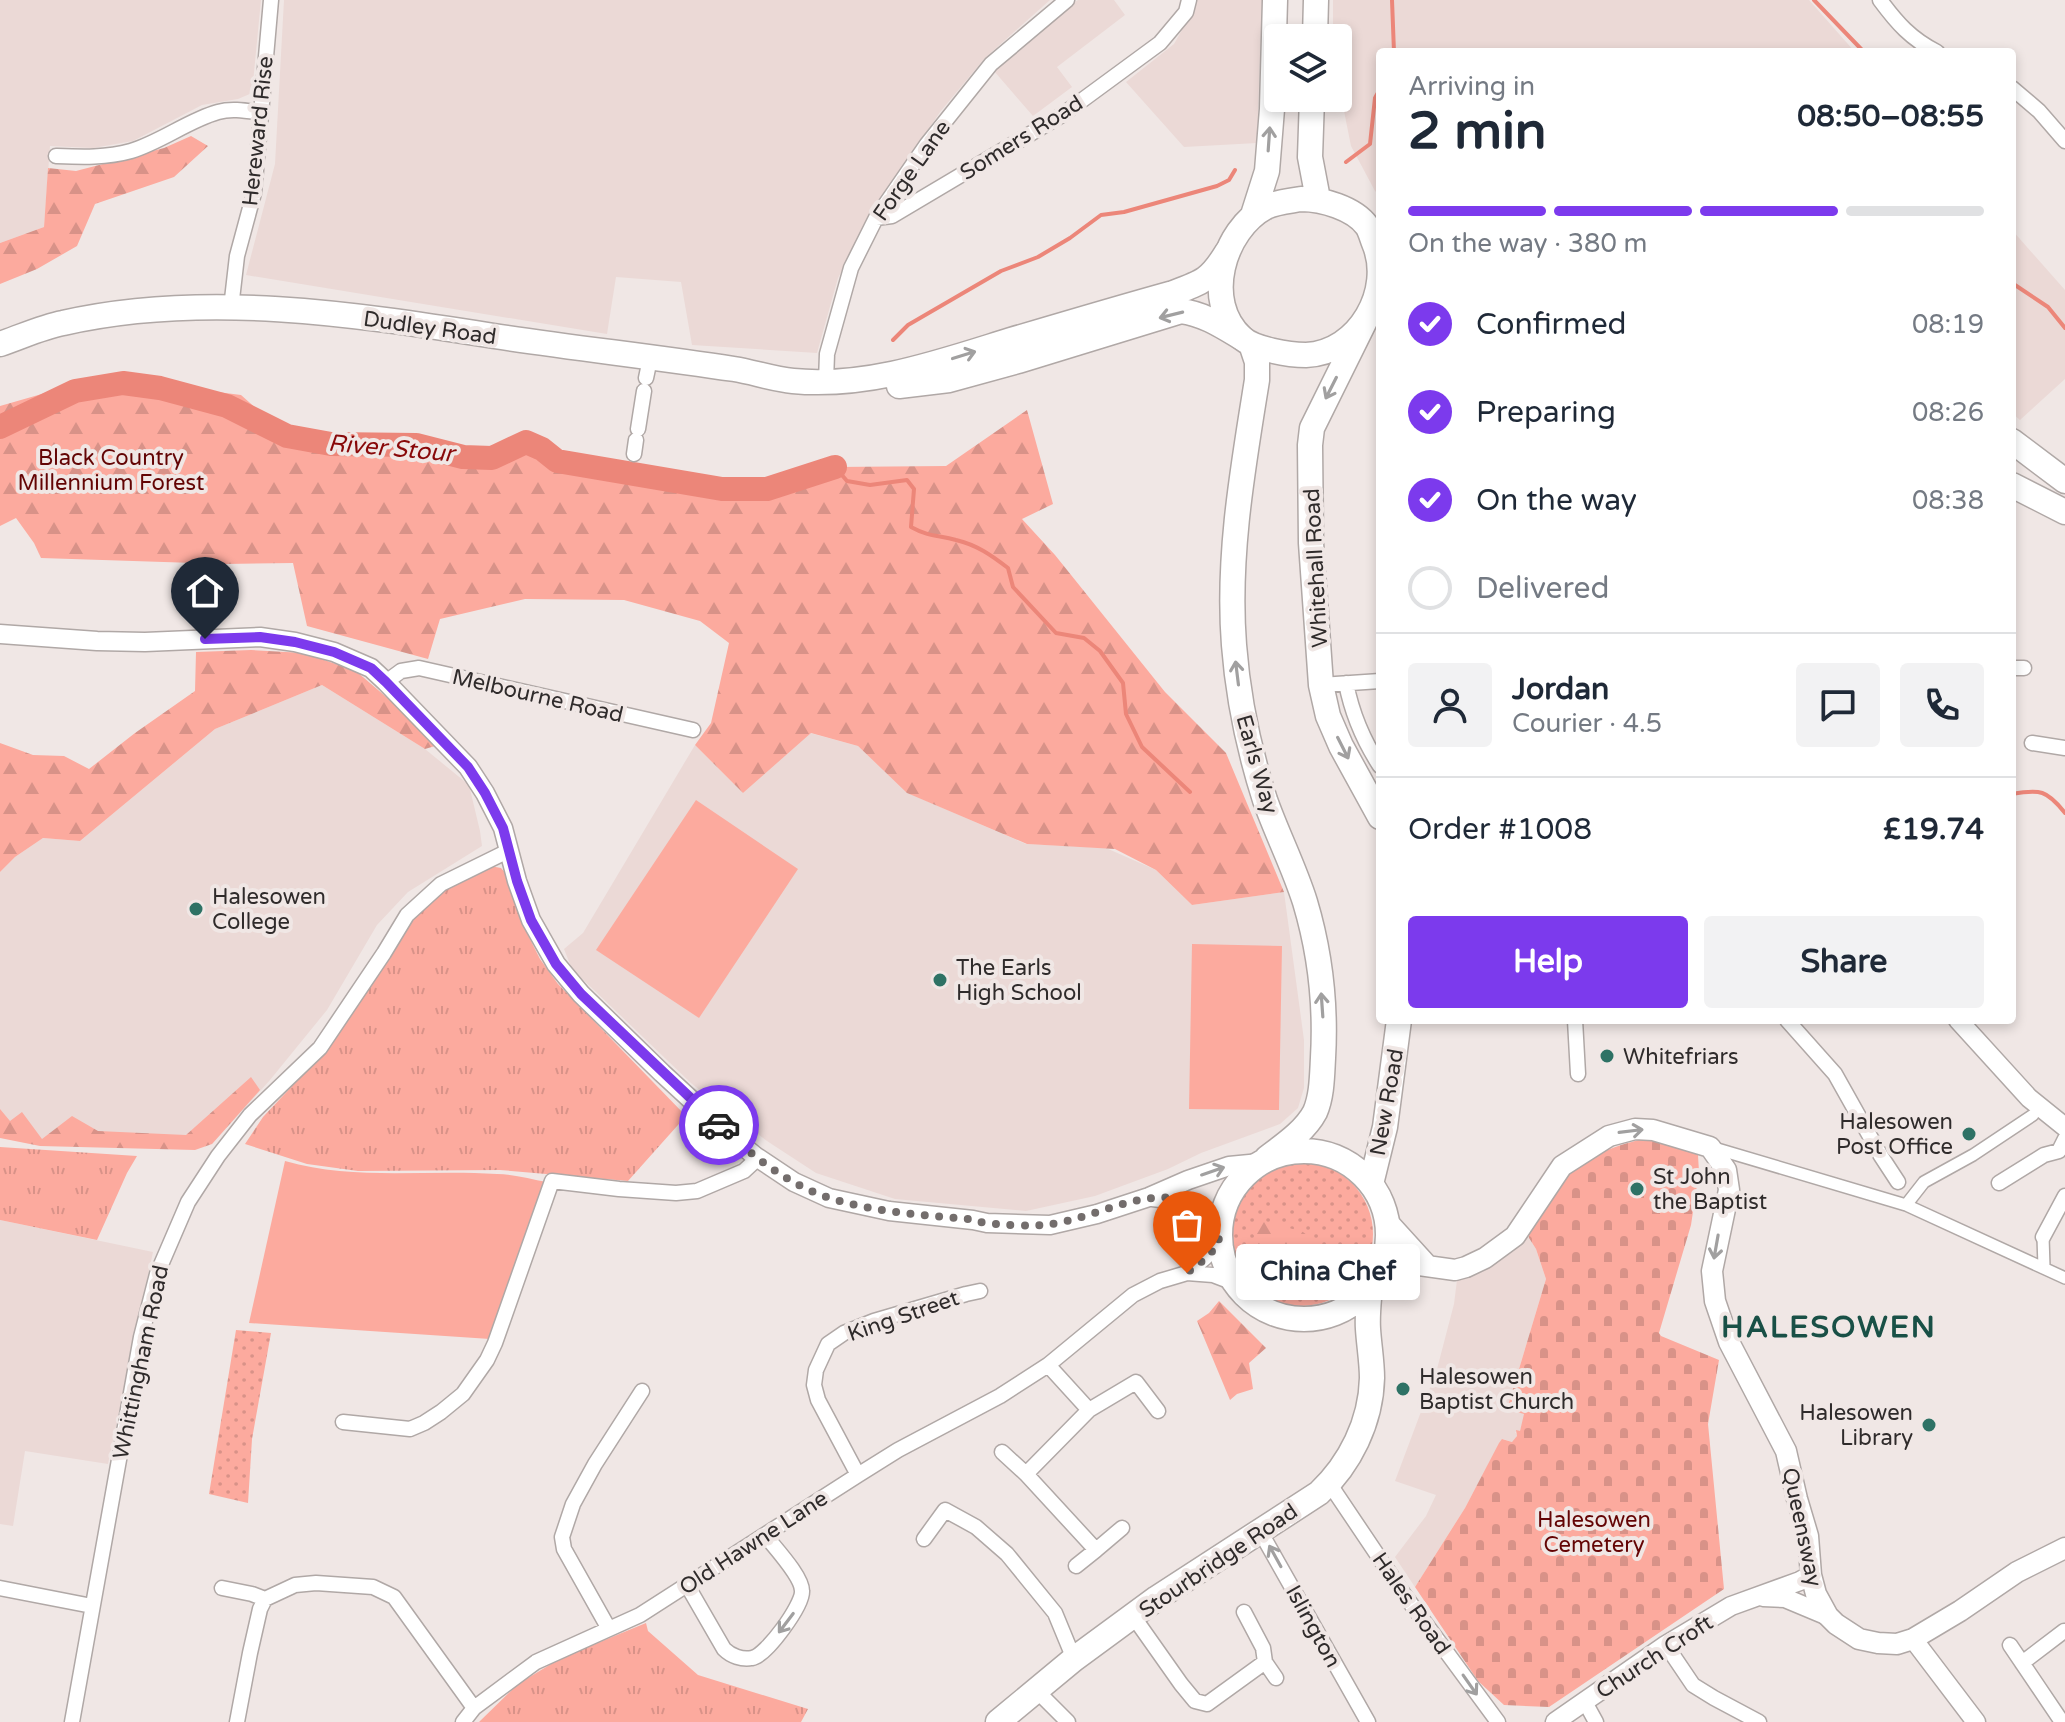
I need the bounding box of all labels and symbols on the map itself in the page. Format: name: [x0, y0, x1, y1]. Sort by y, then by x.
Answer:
street label: Hereward Rise: [237, 55, 279, 207]
street label: Somers Road: [955, 90, 1088, 186]
street label: Forge Lane: [868, 115, 956, 226]
one-way arrow: [1262, 126, 1277, 153]
street label: Dudley Road: [362, 306, 498, 350]
one-way arrow: [1158, 308, 1184, 323]
one-way arrow: [951, 347, 977, 362]
one-way arrow: [1322, 376, 1338, 400]
water label: River Stour: [327, 429, 458, 469]
park label: Black Country Millennium Forest: [18, 445, 204, 496]
street label: Whitehall Road: [1299, 488, 1333, 648]
pin: [171, 557, 239, 639]
one-way arrow: [1230, 660, 1245, 687]
street label: Melbourne Road: [450, 664, 626, 728]
street label: Earls Way: [1231, 712, 1284, 817]
one-way arrow: [1336, 736, 1351, 760]
place label: Halesowen College: [212, 884, 326, 935]
marker: Halesowen College: [187, 900, 205, 918]
place label: The Earls High School: [956, 955, 1082, 1006]
marker: The Earls High School: [931, 971, 949, 989]
one-way arrow: [1314, 992, 1329, 1018]
place label: Whitefriars: [1623, 1044, 1738, 1070]
street label: New Road: [1365, 1047, 1409, 1158]
marker: Whitefriars: [1598, 1047, 1616, 1065]
courier: [679, 1085, 759, 1165]
place label: Halesowen Post Office: [1836, 1109, 1953, 1160]
one-way arrow: [1617, 1124, 1644, 1139]
marker: Halesowen Post Office: [1960, 1125, 1978, 1143]
one-way arrow: [1200, 1163, 1225, 1178]
place label: St John the Baptist: [1653, 1164, 1767, 1215]
marker: St John the Baptist: [1628, 1180, 1646, 1198]
pin: [1153, 1191, 1221, 1273]
one-way arrow: [1708, 1233, 1723, 1259]
callout: China Chef: [1235, 1245, 1419, 1301]
street label: Whittingham Road: [108, 1263, 174, 1462]
street label: King Street: [844, 1285, 962, 1347]
district label: HALESOWEN: [1721, 1309, 1937, 1346]
place label: Halesowen Baptist Church: [1419, 1364, 1574, 1415]
marker: Halesowen Baptist Church: [1394, 1380, 1412, 1398]
place label: Halesowen Library: [1799, 1400, 1913, 1451]
marker: Halesowen Library: [1920, 1416, 1938, 1434]
street label: Queensway: [1777, 1465, 1827, 1589]
street label: Old Hawne Lane: [675, 1485, 833, 1600]
street label: Stourbridge Road: [1134, 1498, 1303, 1623]
park label: Halesowen Cemetery: [1537, 1507, 1651, 1558]
one-way arrow: [1267, 1545, 1282, 1569]
street label: Hales Road: [1367, 1548, 1456, 1660]
street label: Islington: [1280, 1581, 1346, 1672]
street label: Church Croft: [1591, 1609, 1718, 1704]
one-way arrow: [777, 1612, 794, 1634]
one-way arrow: [1462, 1673, 1478, 1695]

